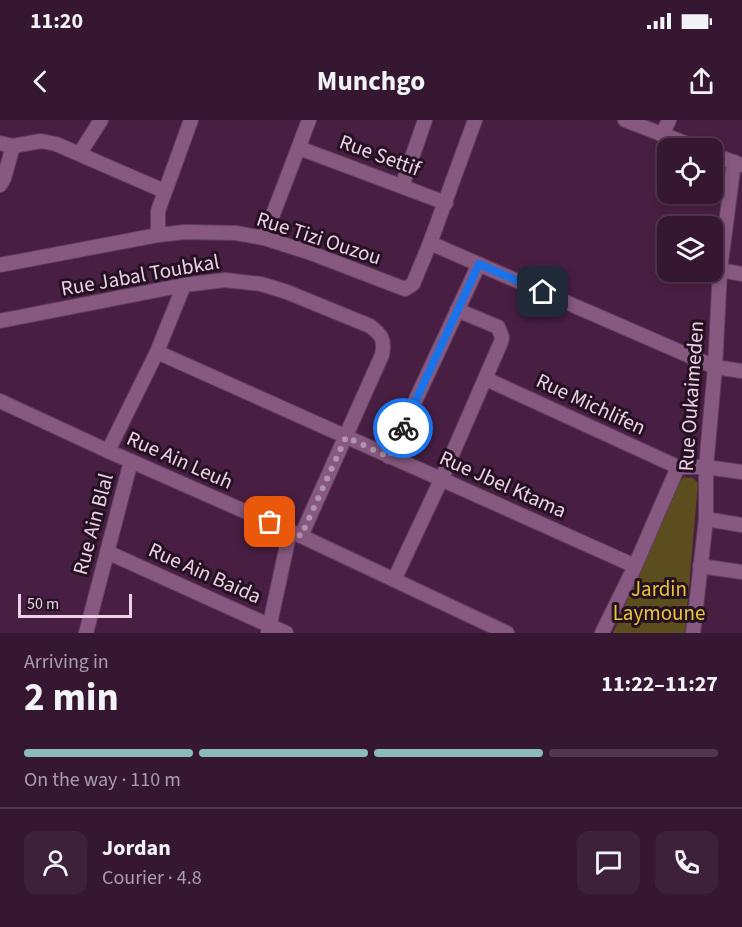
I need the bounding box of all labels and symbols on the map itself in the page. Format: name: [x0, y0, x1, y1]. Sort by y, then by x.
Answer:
street label: Rue Settif: [335, 126, 426, 184]
street label: Rue Tizi Ouzou: [253, 204, 385, 272]
street label: Rue Jabal Toubkal: [58, 246, 222, 304]
pin: [517, 266, 568, 317]
street label: Rue Oukaimeden: [671, 320, 711, 472]
street label: Rue Michlifen: [531, 366, 651, 442]
courier: [373, 398, 433, 458]
street label: Rue Ain Leuh: [122, 423, 238, 497]
street label: Rue Jbel Ktama: [435, 443, 571, 525]
street label: Rue Ain Blal: [65, 470, 121, 578]
pin: [244, 496, 295, 547]
street label: Rue Ain Baida: [144, 535, 266, 611]
park label: Jardin Laymoune: [613, 574, 705, 628]
scale bar: [18, 591, 132, 618]

